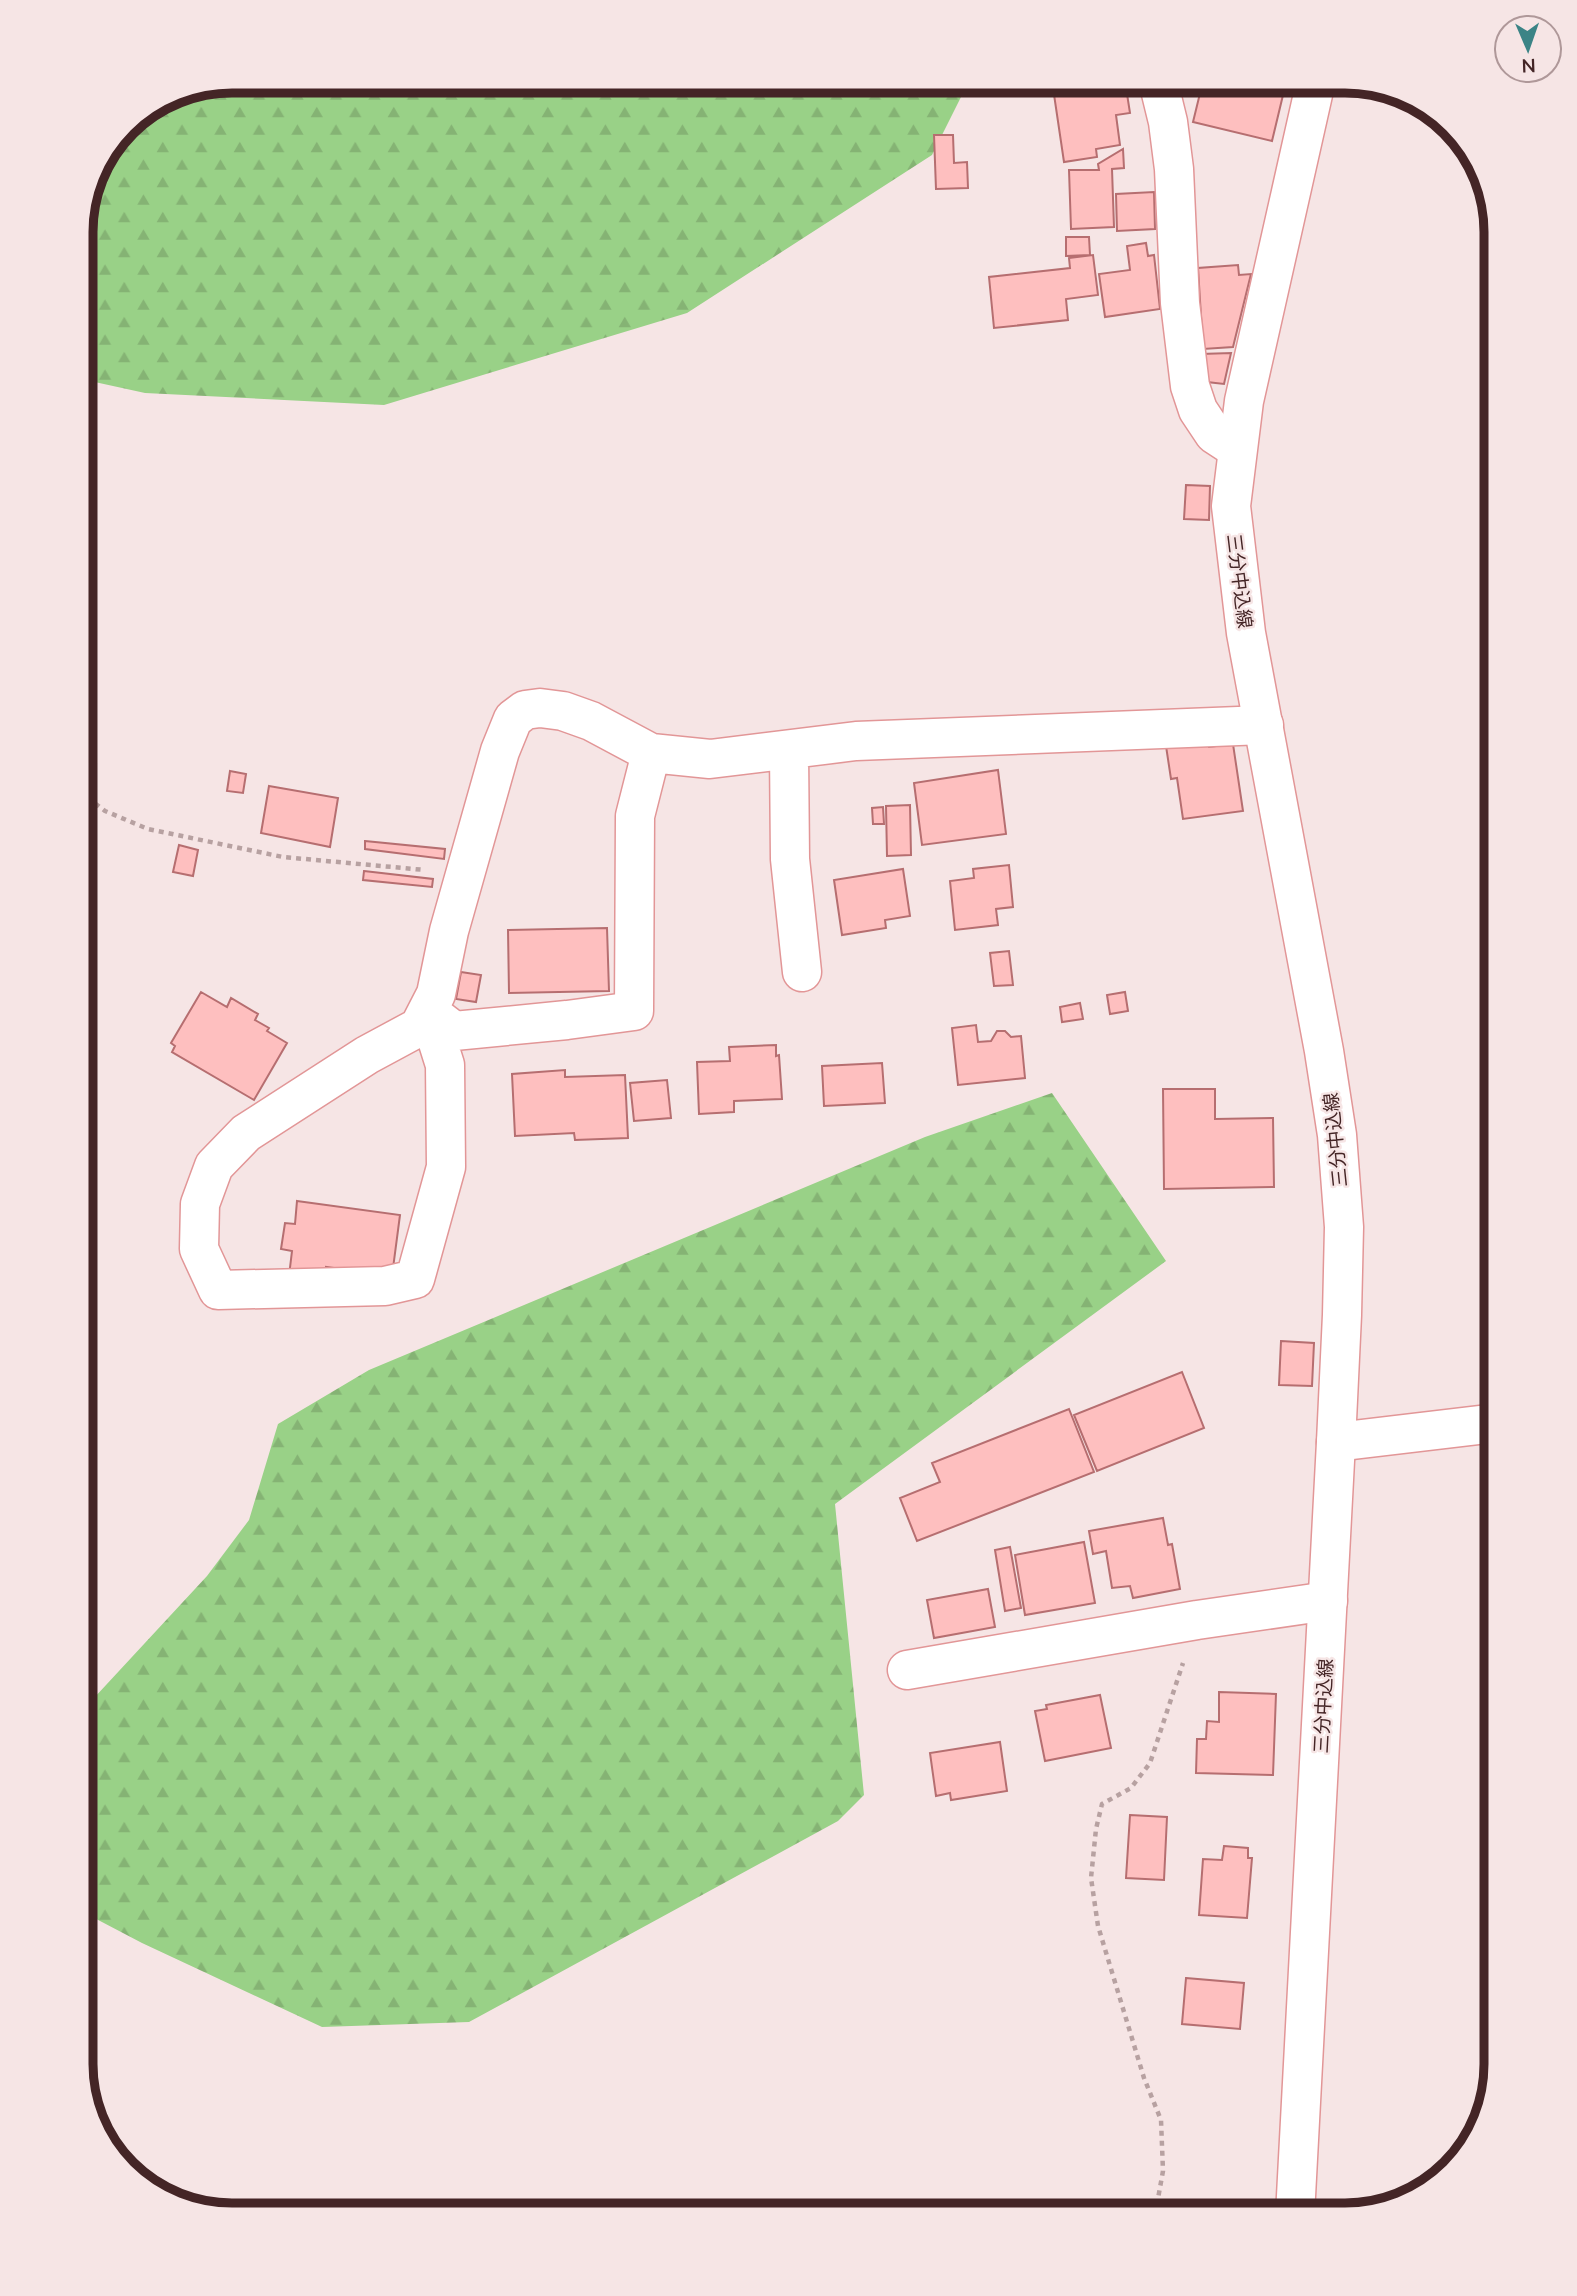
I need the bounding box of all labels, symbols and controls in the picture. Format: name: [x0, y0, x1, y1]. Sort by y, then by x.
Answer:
north arrow: [1493, 14, 1563, 84]
text: N: [1521, 52, 1536, 78]
street label: 三分中込線: [1220, 532, 1258, 630]
street label: 三分中込線: [1318, 1091, 1354, 1189]
street label: 三分中込線: [1309, 1658, 1339, 1754]

